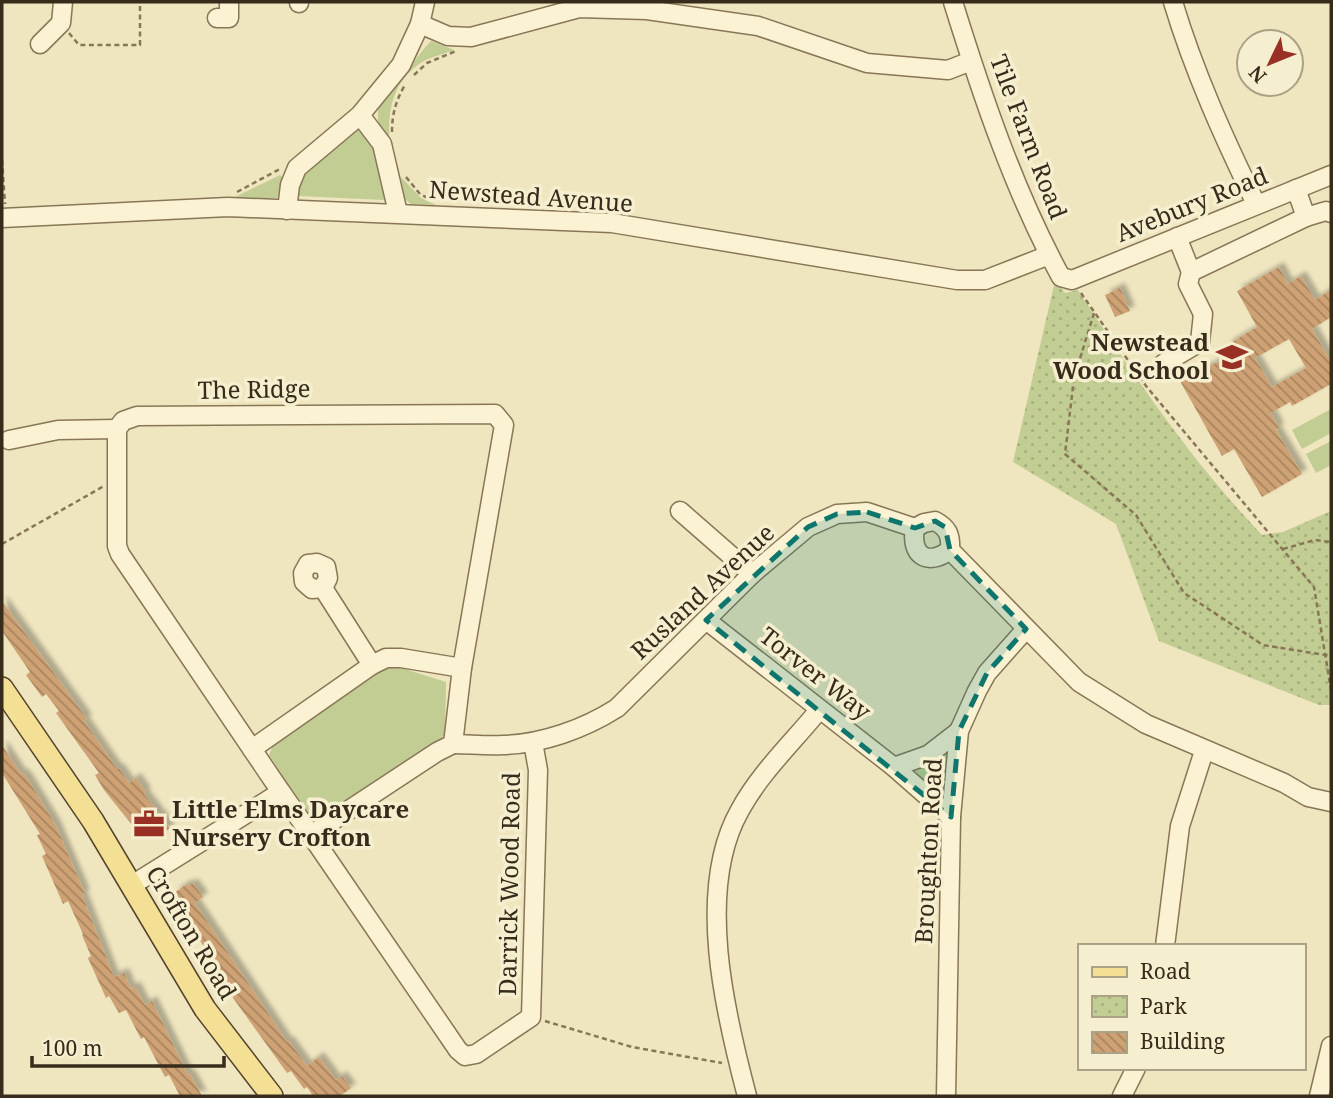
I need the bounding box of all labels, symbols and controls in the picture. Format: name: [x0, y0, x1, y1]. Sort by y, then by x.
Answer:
north arrow: [1235, 28, 1305, 98]
street label: Tile Farm Road: [983, 49, 1076, 224]
text: N: [1243, 60, 1272, 89]
street label: Avebury Road: [1111, 158, 1273, 249]
street label: Newstead Avenue: [428, 172, 634, 219]
place label: Newstead Wood School: [1053, 325, 1210, 386]
school or university icon: Newstead Wood School: [1215, 340, 1249, 374]
street label: The Ridge: [197, 371, 311, 406]
street label: Rusland Avenue: [623, 516, 781, 666]
street label: Torver Way: [753, 619, 879, 727]
street label: Broughton Road: [906, 757, 949, 945]
street label: Darrick Wood Road: [490, 772, 527, 996]
place label: Little Elms Daycare Nursery Crofton: [172, 792, 409, 853]
office icon: Little Elms Daycare Nursery Crofton: [132, 807, 166, 841]
street label: Crofton Road: [139, 859, 245, 1005]
legend: [1078, 944, 1305, 1070]
text: Road: [1140, 957, 1191, 985]
text: Park: [1140, 992, 1187, 1020]
scale bar: [32, 1024, 224, 1068]
text: Building: [1140, 1027, 1225, 1055]
text: 100 m: [42, 1034, 103, 1062]

